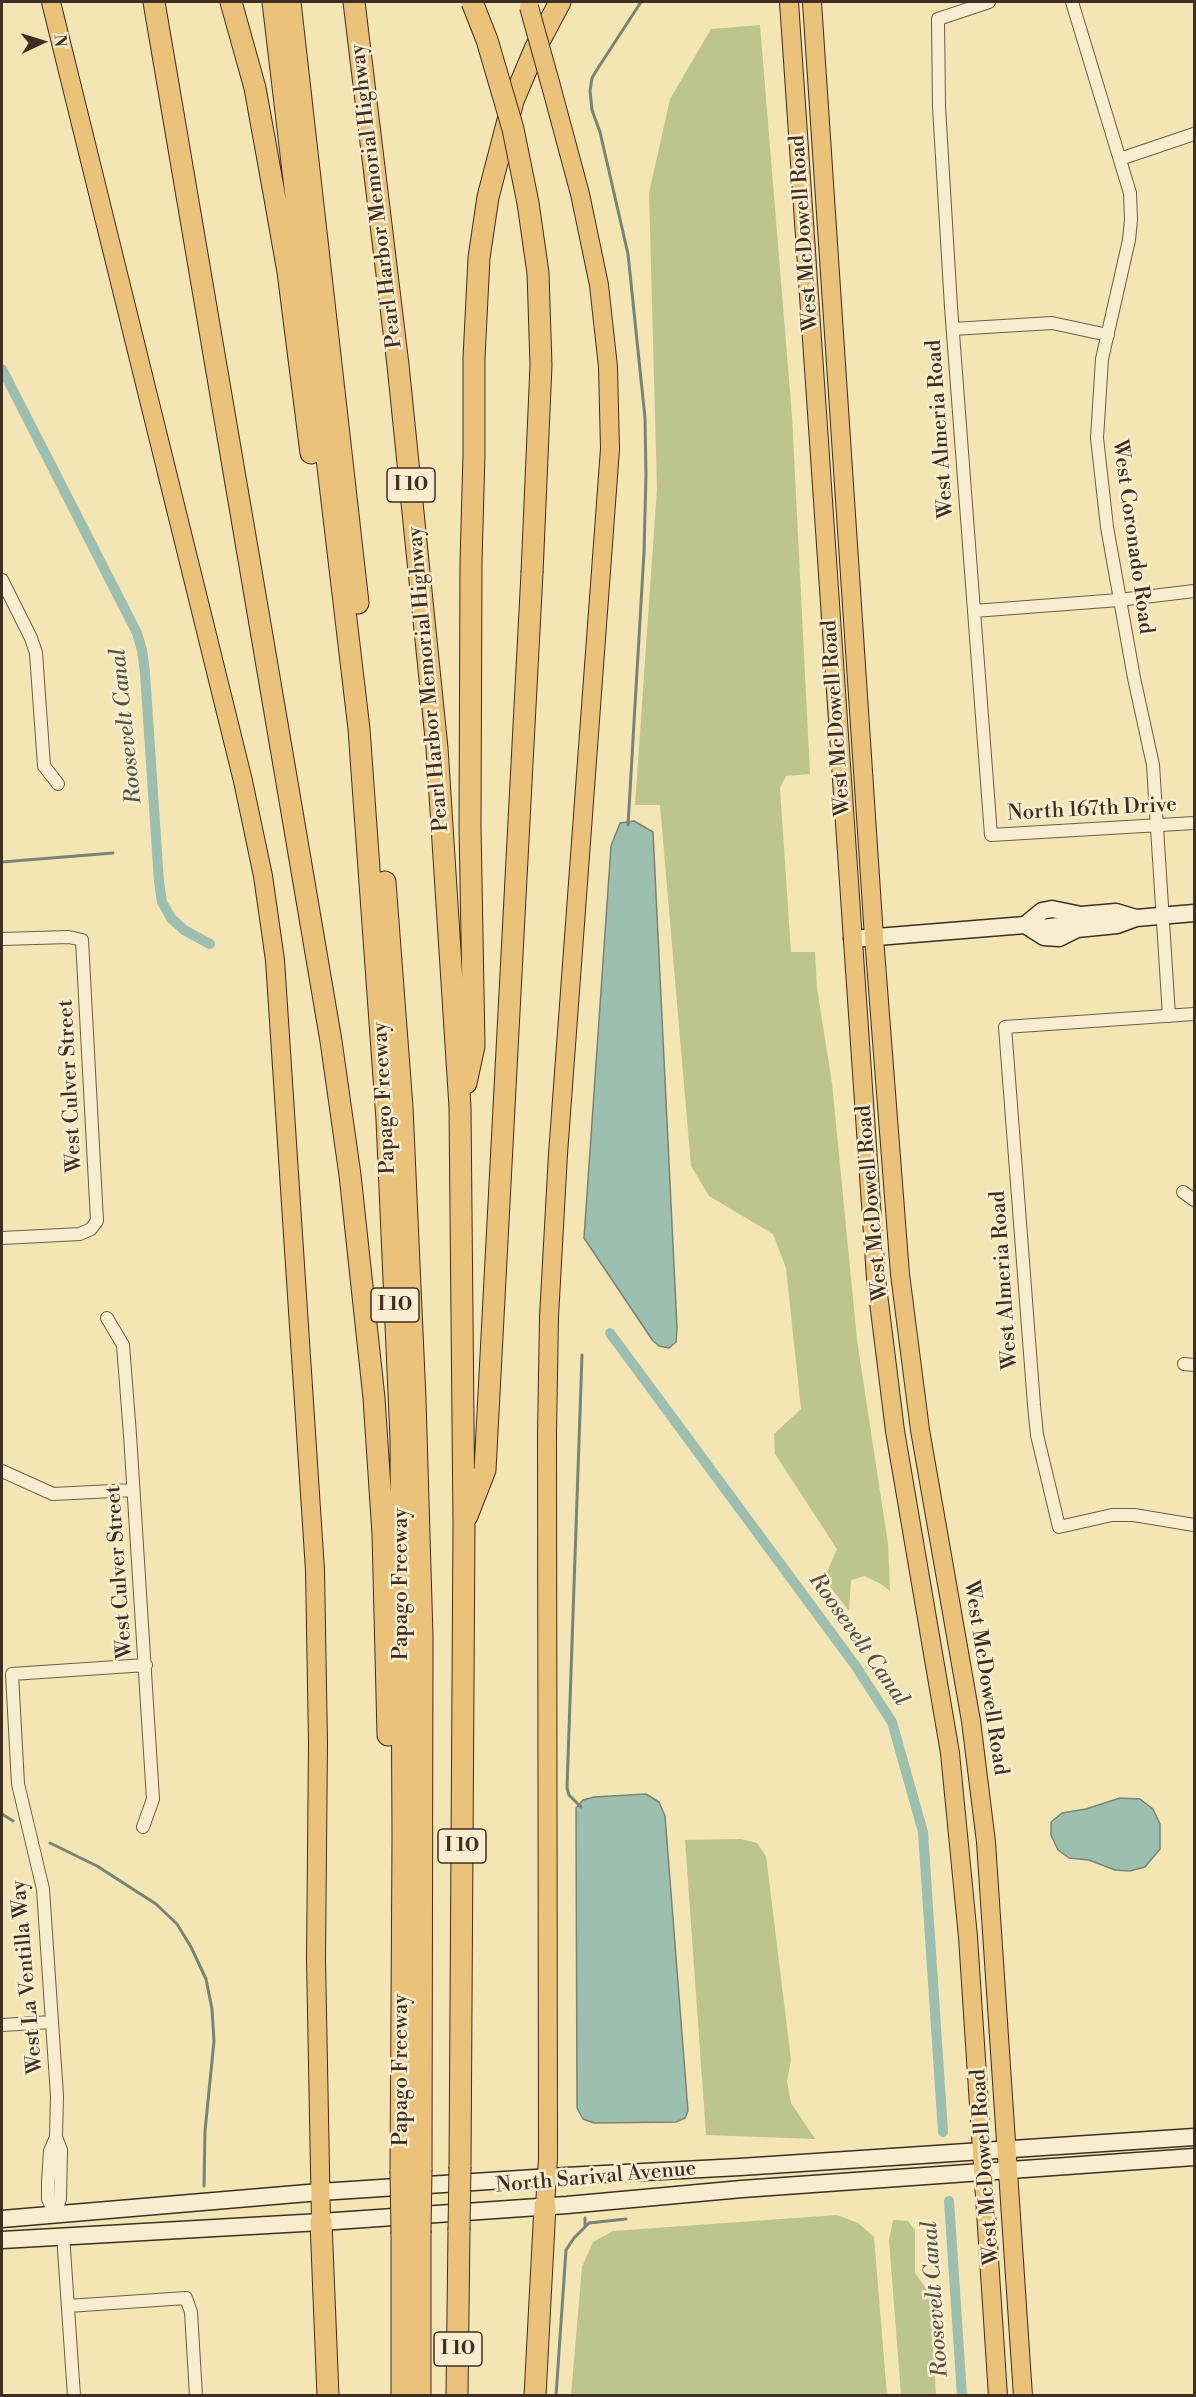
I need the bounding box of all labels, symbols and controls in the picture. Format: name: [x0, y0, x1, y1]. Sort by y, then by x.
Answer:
north arrow: [12, 12, 72, 72]
text: N: [50, 34, 70, 48]
street label: Pearl Harbor Memorial Highway: [346, 42, 408, 350]
street label: West McDowell Road: [786, 134, 824, 332]
street label: West Almeria Road: [922, 339, 960, 519]
street label: West Coronado Road: [1106, 438, 1158, 636]
road number: I 10: [387, 468, 435, 502]
street label: Pearl Harbor Memorial Highway: [403, 525, 455, 833]
street label: West McDowell Road: [818, 619, 856, 817]
water label: Roosevelt Canal: [106, 647, 148, 805]
street label: North 167th Drive: [1007, 793, 1177, 827]
street label: West Culver Street: [54, 999, 88, 1173]
street label: Papago Freeway: [368, 1021, 402, 1175]
street label: West McDowell Road: [852, 1104, 894, 1302]
street label: West Almeria Road: [986, 1190, 1024, 1370]
road number: I 10: [371, 1288, 419, 1322]
street label: West Culver Street: [101, 1485, 139, 1659]
street label: Papago Freeway: [389, 1508, 415, 1660]
water label: Roosevelt Canal: [802, 1568, 914, 1712]
street label: West McDowell Road: [957, 1579, 1013, 1777]
road number: I 10: [438, 1829, 486, 1863]
street label: West La Ventilla Way: [7, 1879, 49, 2075]
street label: Papago Freeway: [389, 1994, 415, 2146]
street label: West McDowell Road: [967, 2068, 1005, 2266]
street label: North Sarival Avenue: [495, 2157, 697, 2199]
water label: Roosevelt Canal: [917, 2220, 955, 2378]
road number: I 10: [434, 2332, 482, 2366]

